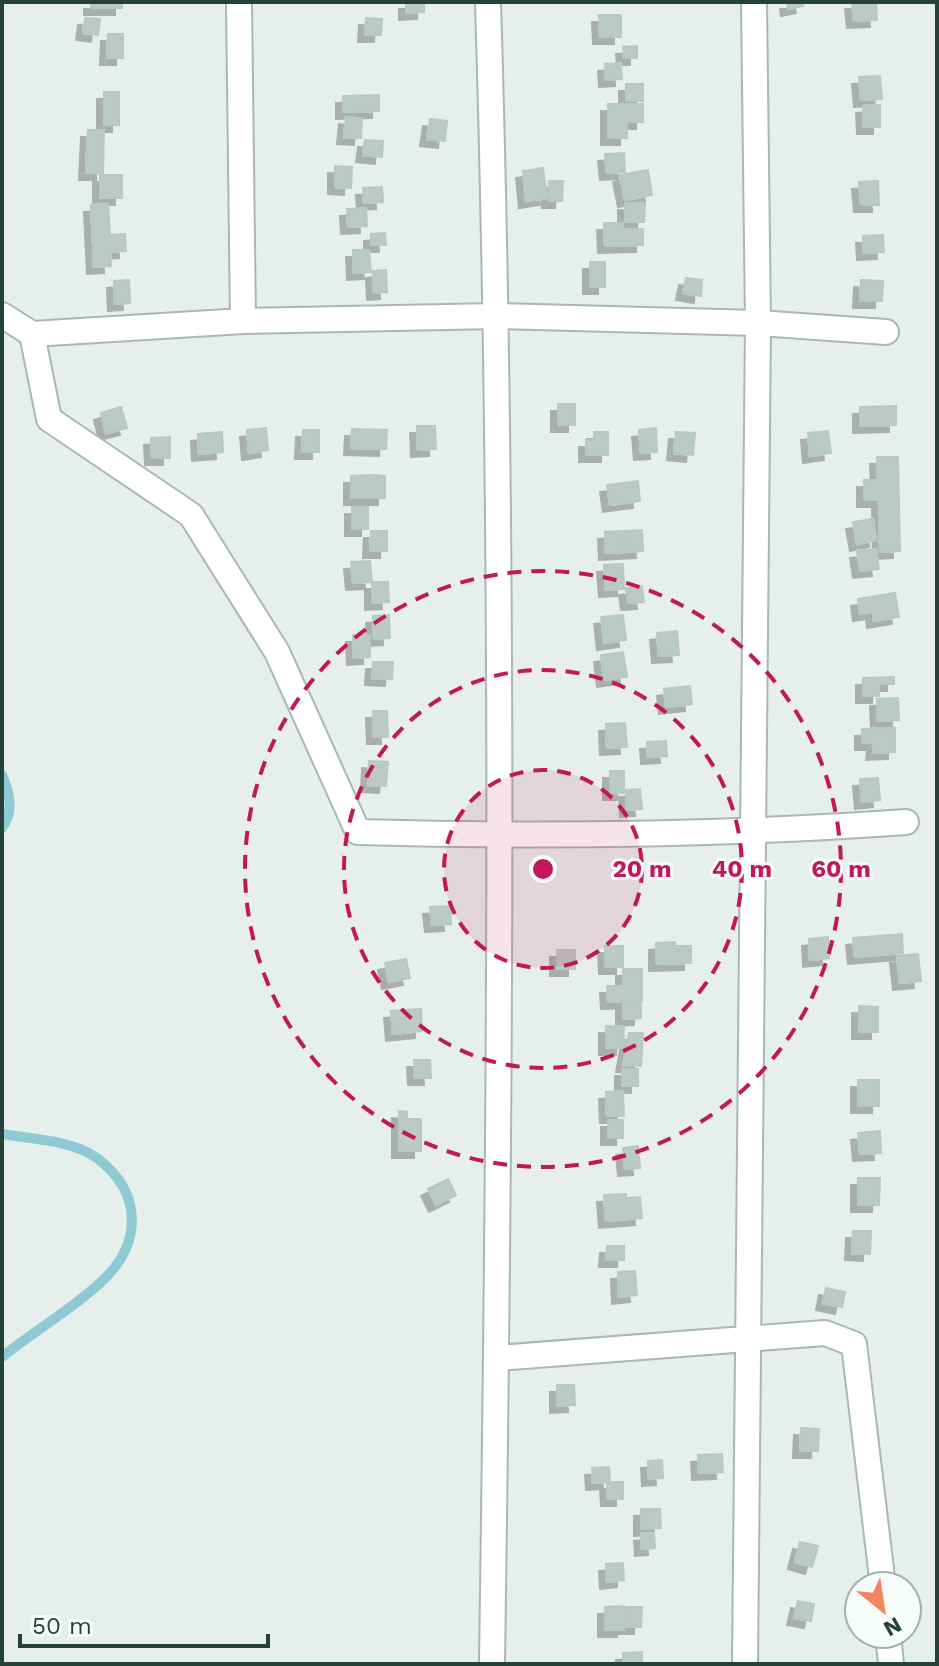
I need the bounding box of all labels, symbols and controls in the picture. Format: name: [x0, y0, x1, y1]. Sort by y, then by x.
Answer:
centre of rings: [529, 855, 557, 883]
text: 20 m: [612, 855, 672, 883]
text: 40 m: [712, 855, 772, 883]
text: 60 m: [811, 855, 871, 883]
north arrow: [843, 1570, 923, 1650]
scale bar: [20, 1598, 268, 1648]
text: 50 m: [32, 1612, 92, 1640]
text: N: [879, 1612, 906, 1642]

